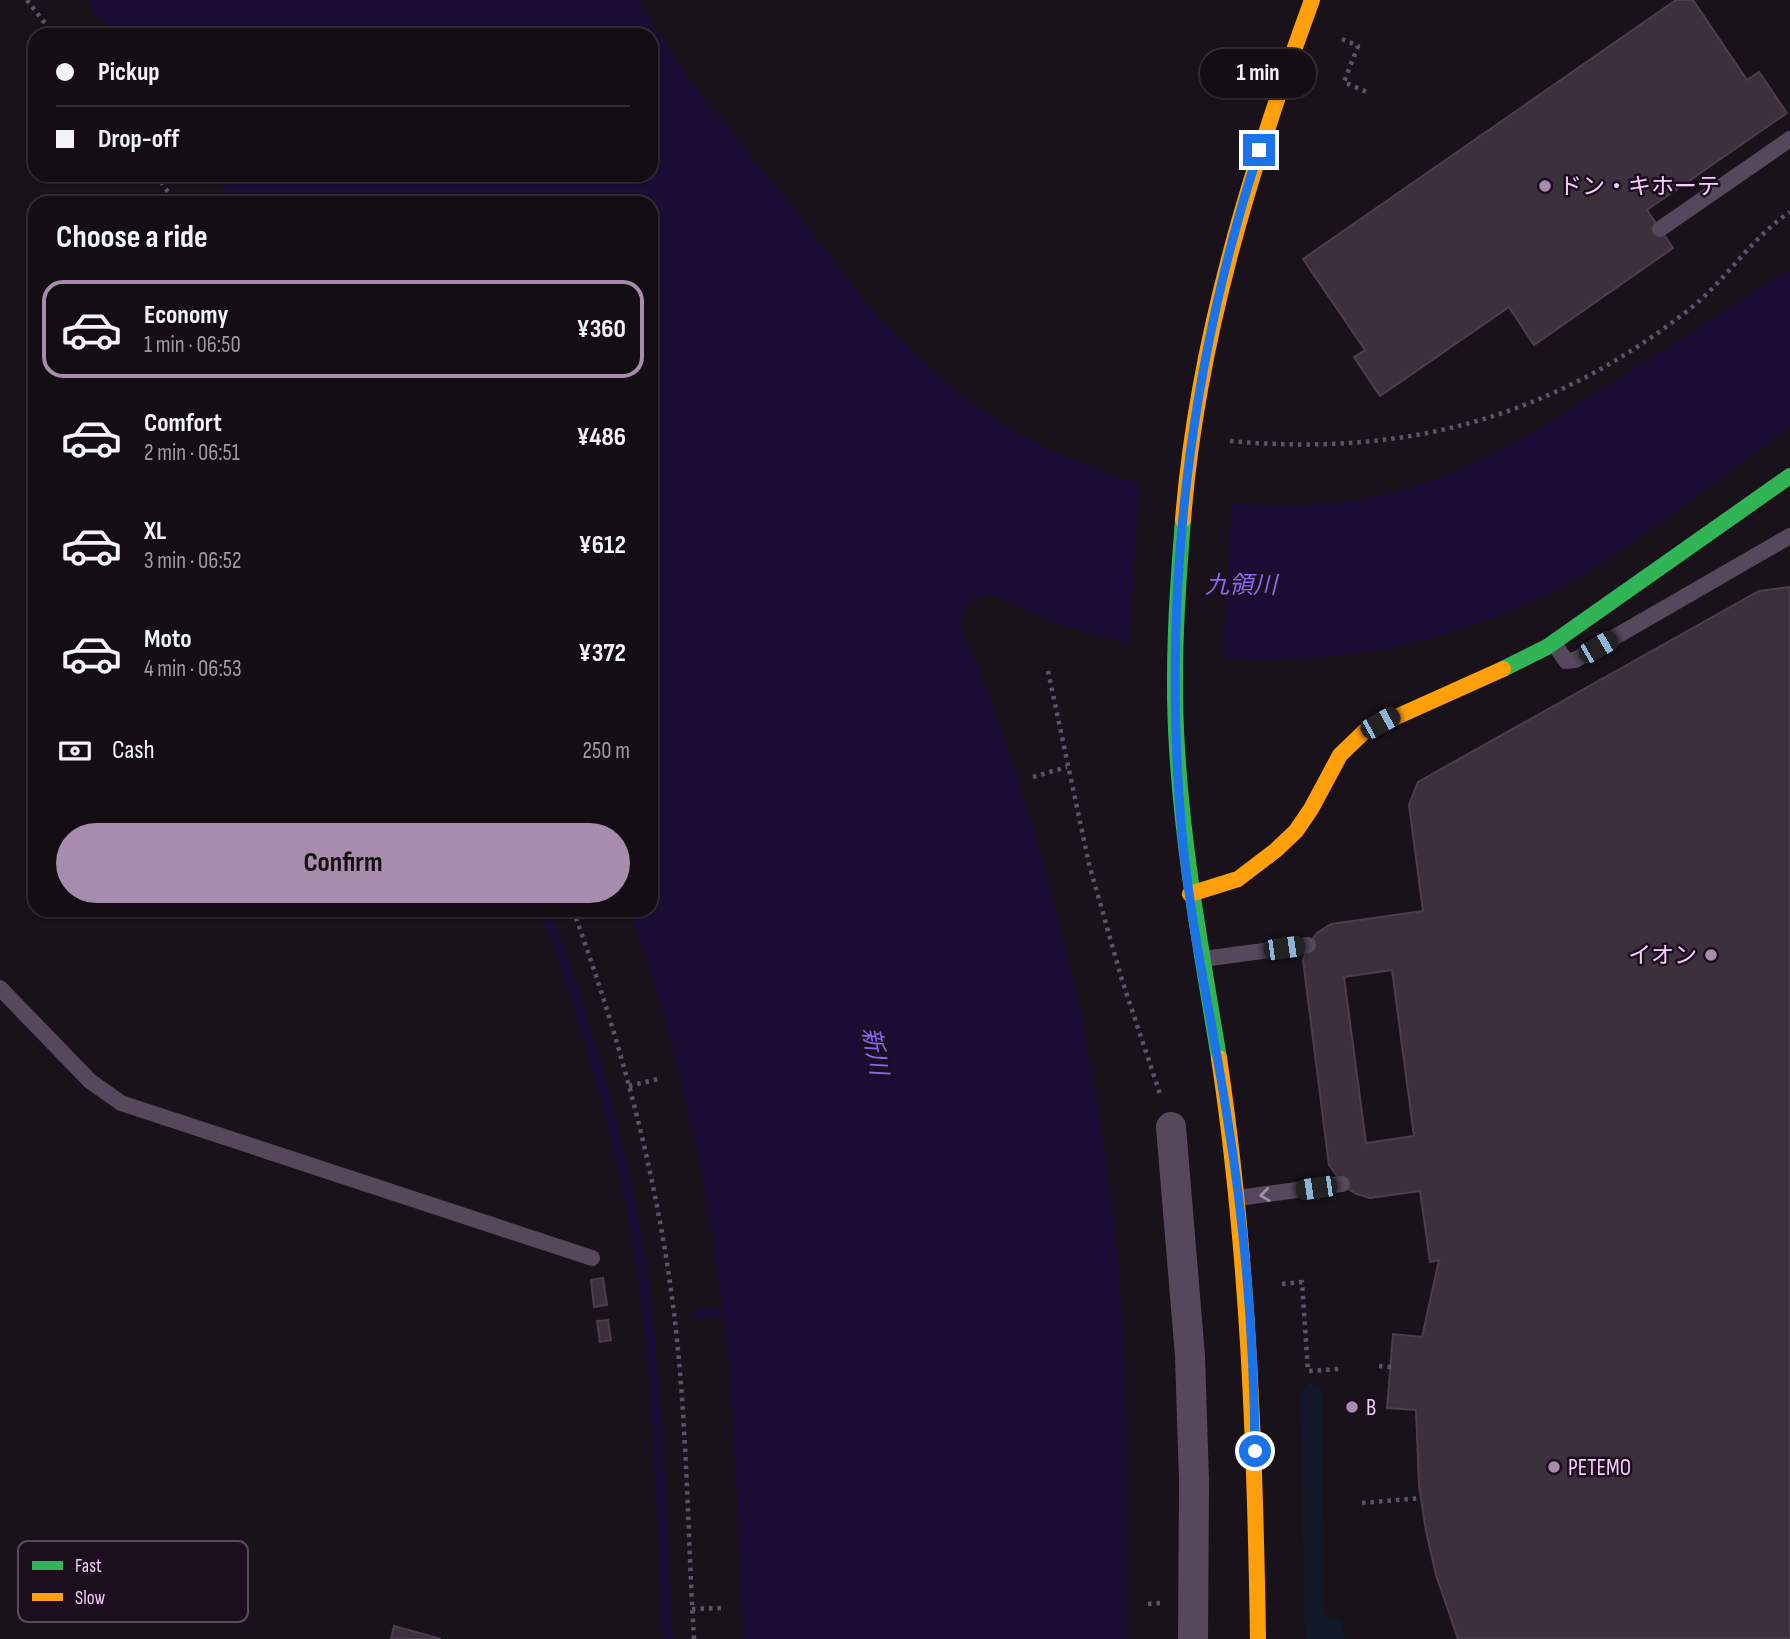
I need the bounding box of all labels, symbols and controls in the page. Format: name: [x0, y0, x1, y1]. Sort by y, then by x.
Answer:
callout: 1 min: [1201, 48, 1317, 97]
text: Pickup: [98, 57, 160, 88]
text: 1 min: [1237, 59, 1279, 87]
text: Drop-off: [98, 124, 179, 155]
route end: [1243, 134, 1275, 166]
place label: ドン・キホーテ: [1559, 173, 1720, 201]
marker: ドン・キホーテ: [1537, 178, 1553, 194]
text: Choose a ride: [56, 218, 208, 257]
icon: car: [60, 298, 123, 361]
text: Economy: [144, 300, 228, 331]
text: ¥360: [576, 314, 626, 345]
text: 1 min · 06:50: [144, 331, 241, 359]
icon: car: [60, 406, 123, 469]
text: Comfort: [144, 408, 222, 439]
text: ¥486: [576, 422, 626, 453]
text: 2 min · 06:51: [144, 439, 240, 467]
icon: car: [60, 514, 123, 577]
text: XL: [144, 516, 166, 547]
text: ¥612: [579, 530, 626, 561]
text: 3 min · 06:52: [144, 547, 241, 575]
water label: 九領川: [1205, 571, 1280, 600]
icon: car: [60, 622, 123, 685]
text: Moto: [144, 624, 192, 655]
car: [1575, 627, 1622, 667]
text: ¥372: [578, 638, 626, 669]
text: 4 min · 06:53: [144, 655, 242, 683]
car: [1357, 704, 1404, 742]
icon: cash: [56, 732, 94, 770]
text: Cash: [112, 735, 155, 766]
text: 250 m: [583, 737, 630, 765]
button: Confirm: [56, 823, 630, 903]
car: [1262, 935, 1307, 961]
place label: イオン: [1628, 942, 1697, 970]
marker: イオン: [1703, 947, 1719, 963]
water label: 新川: [856, 1025, 894, 1080]
car: [1294, 1175, 1339, 1201]
one-way arrow: [1260, 1187, 1271, 1202]
place label: B: [1366, 1394, 1376, 1422]
marker: B: [1344, 1399, 1360, 1415]
route start: [1239, 1435, 1271, 1467]
place label: PETEMO: [1568, 1454, 1631, 1482]
marker: PETEMO: [1546, 1459, 1562, 1475]
legend: [18, 1541, 248, 1622]
text: Fast: [75, 1555, 102, 1578]
text: Slow: [75, 1587, 105, 1610]

